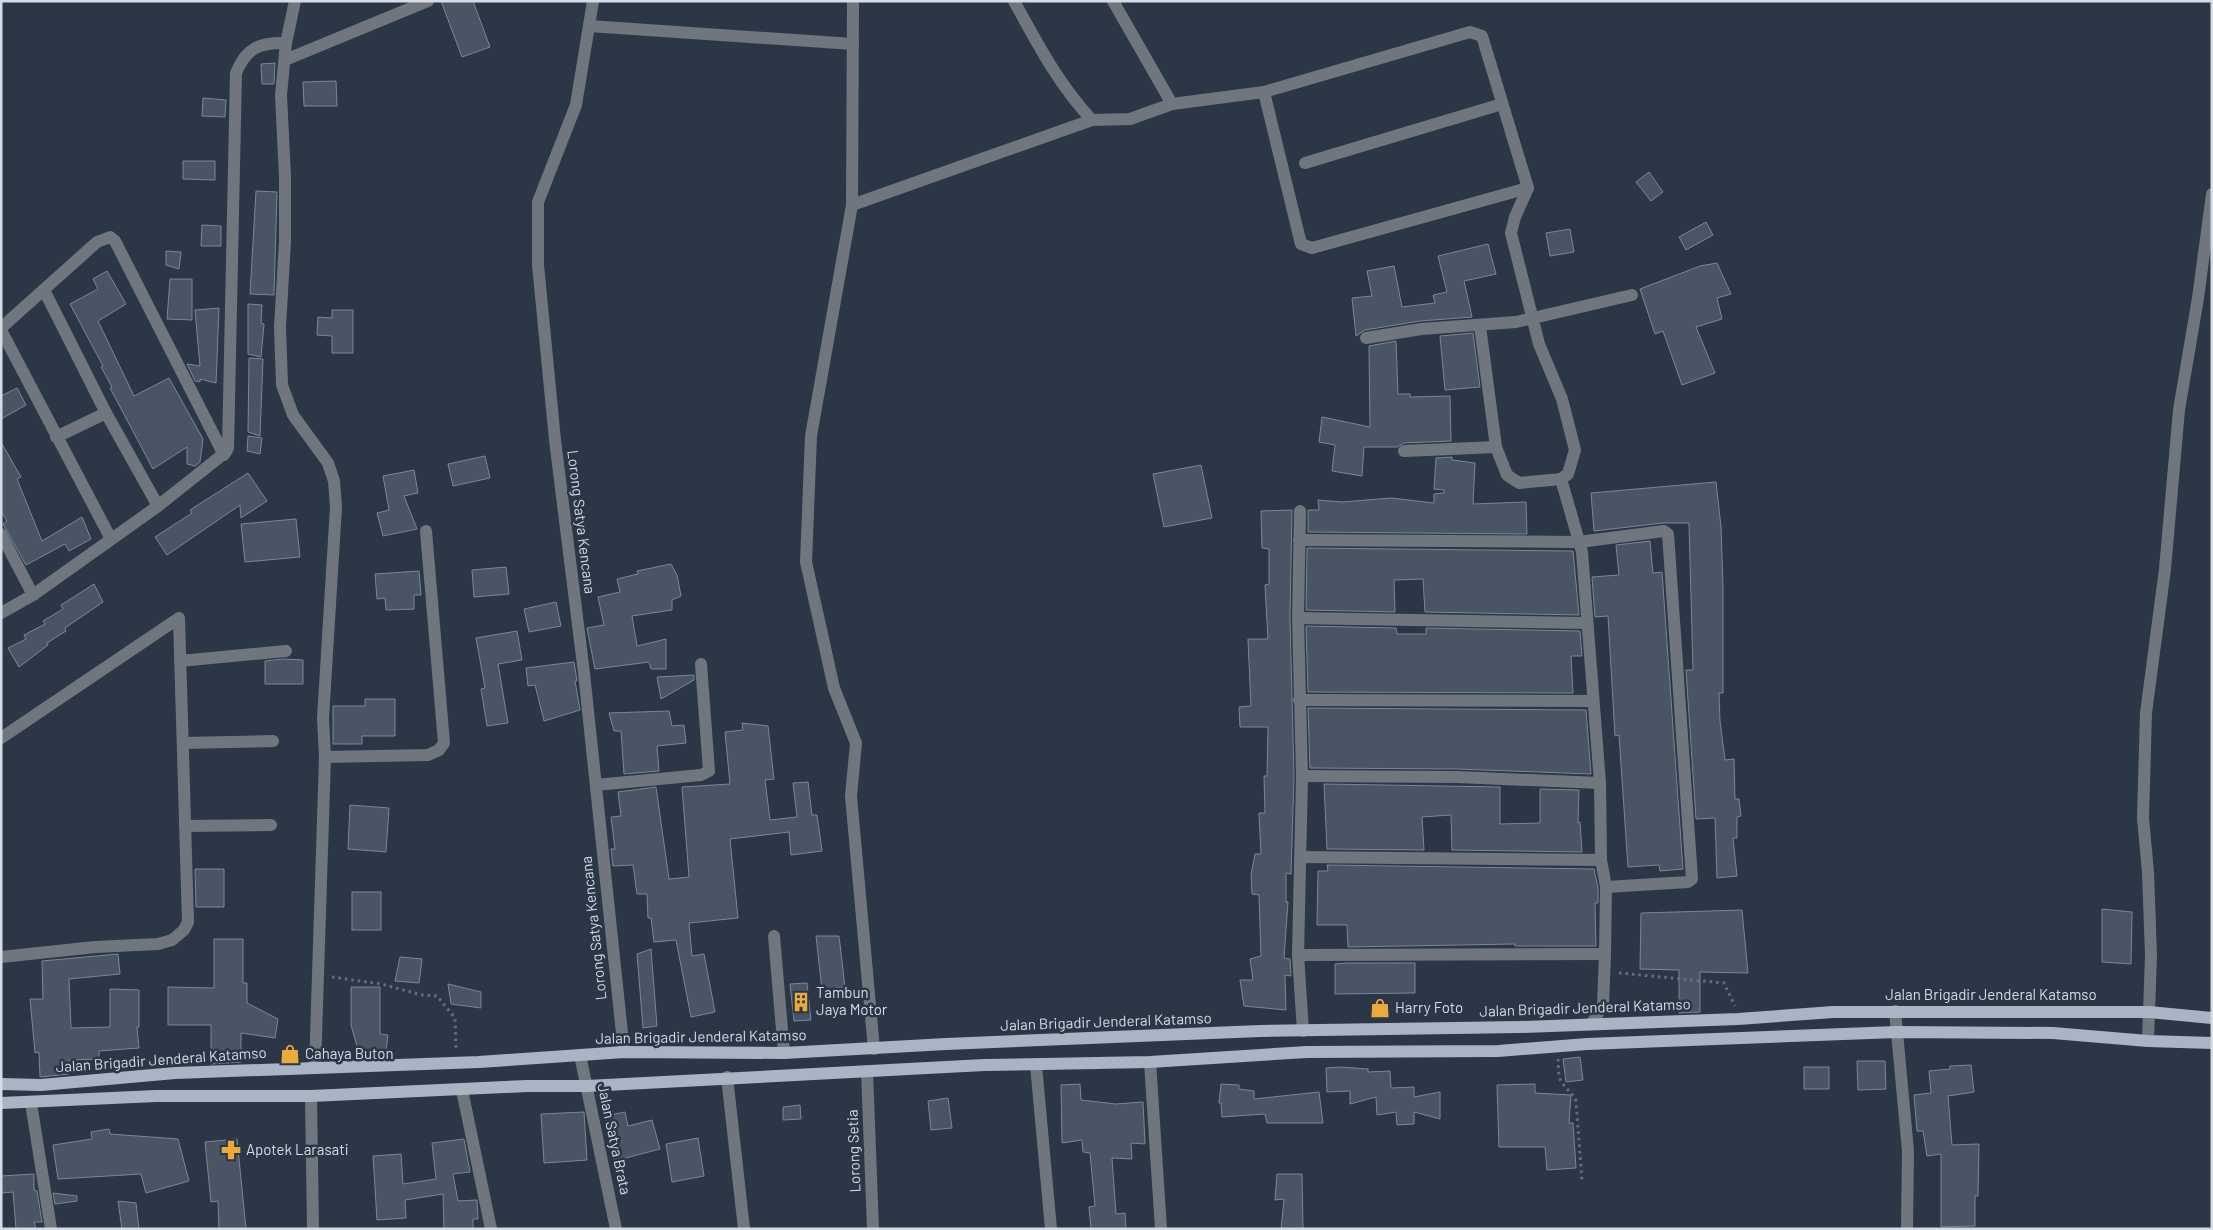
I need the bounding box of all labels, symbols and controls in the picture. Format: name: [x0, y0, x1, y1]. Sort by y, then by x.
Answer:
street label: Lorong Satya Kencana: [564, 449, 600, 595]
street label: Lorong Satya Kencana: [576, 855, 610, 1001]
place label: Tambun Jaya Motor: [816, 983, 888, 1018]
street label: Jalan Brigadir Jenderal Katamso: [1885, 985, 2097, 1003]
building icon: Tambun Jaya Motor: [790, 991, 812, 1013]
street label: Jalan Brigadir Jenderal Katamso: [1479, 994, 1691, 1020]
shop icon: Harry Foto: [1369, 997, 1391, 1019]
place label: Harry Foto: [1395, 998, 1463, 1016]
street label: Jalan Brigadir Jenderal Katamso: [1000, 1008, 1212, 1034]
street label: Jalan Brigadir Jenderal Katamso: [595, 1025, 807, 1047]
street label: Jalan Brigadir Jenderal Katamso: [55, 1043, 267, 1075]
shop icon: Cahaya Buton: [279, 1043, 301, 1065]
place label: Cahaya Buton: [305, 1044, 393, 1062]
street label: Jalan Satya Brata: [594, 1082, 636, 1196]
street label: Lorong Setia: [843, 1109, 863, 1193]
pharmacy icon: Apotek Larasati: [220, 1139, 242, 1161]
place label: Apotek Larasati: [246, 1140, 349, 1158]

